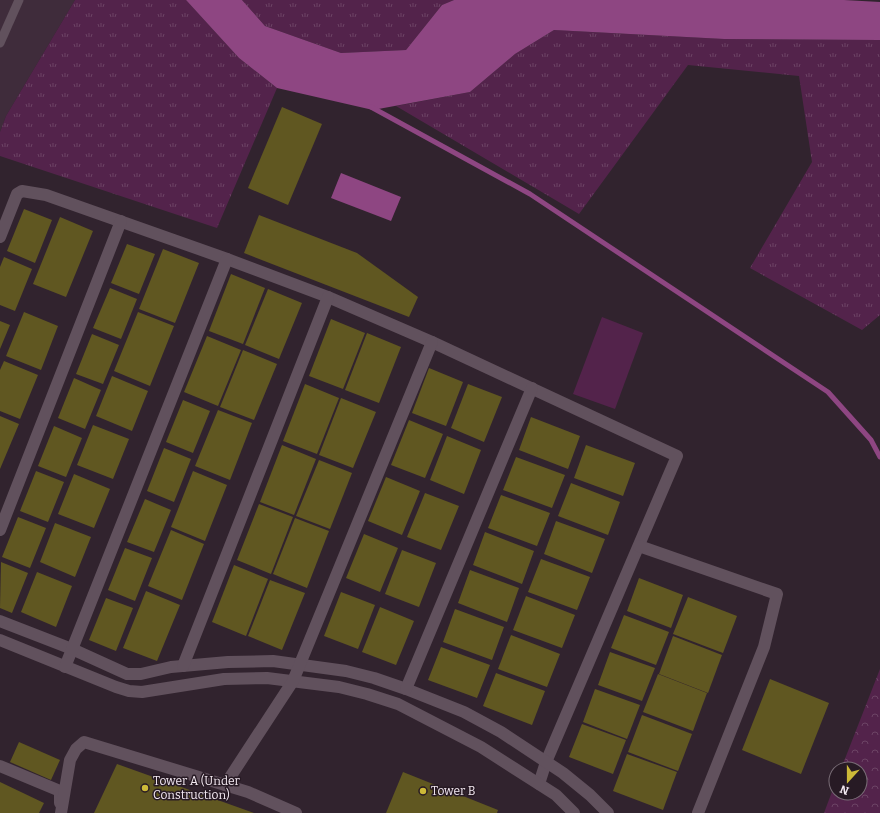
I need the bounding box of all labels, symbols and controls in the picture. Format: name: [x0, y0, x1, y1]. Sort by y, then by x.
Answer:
north arrow: [828, 761, 868, 801]
place label: Tower A (Under Construction): [153, 773, 241, 802]
text: N: [838, 782, 851, 797]
marker: Tower A (Under Construction): [140, 783, 150, 793]
place label: Tower B: [431, 784, 475, 798]
marker: Tower B: [418, 786, 428, 796]

